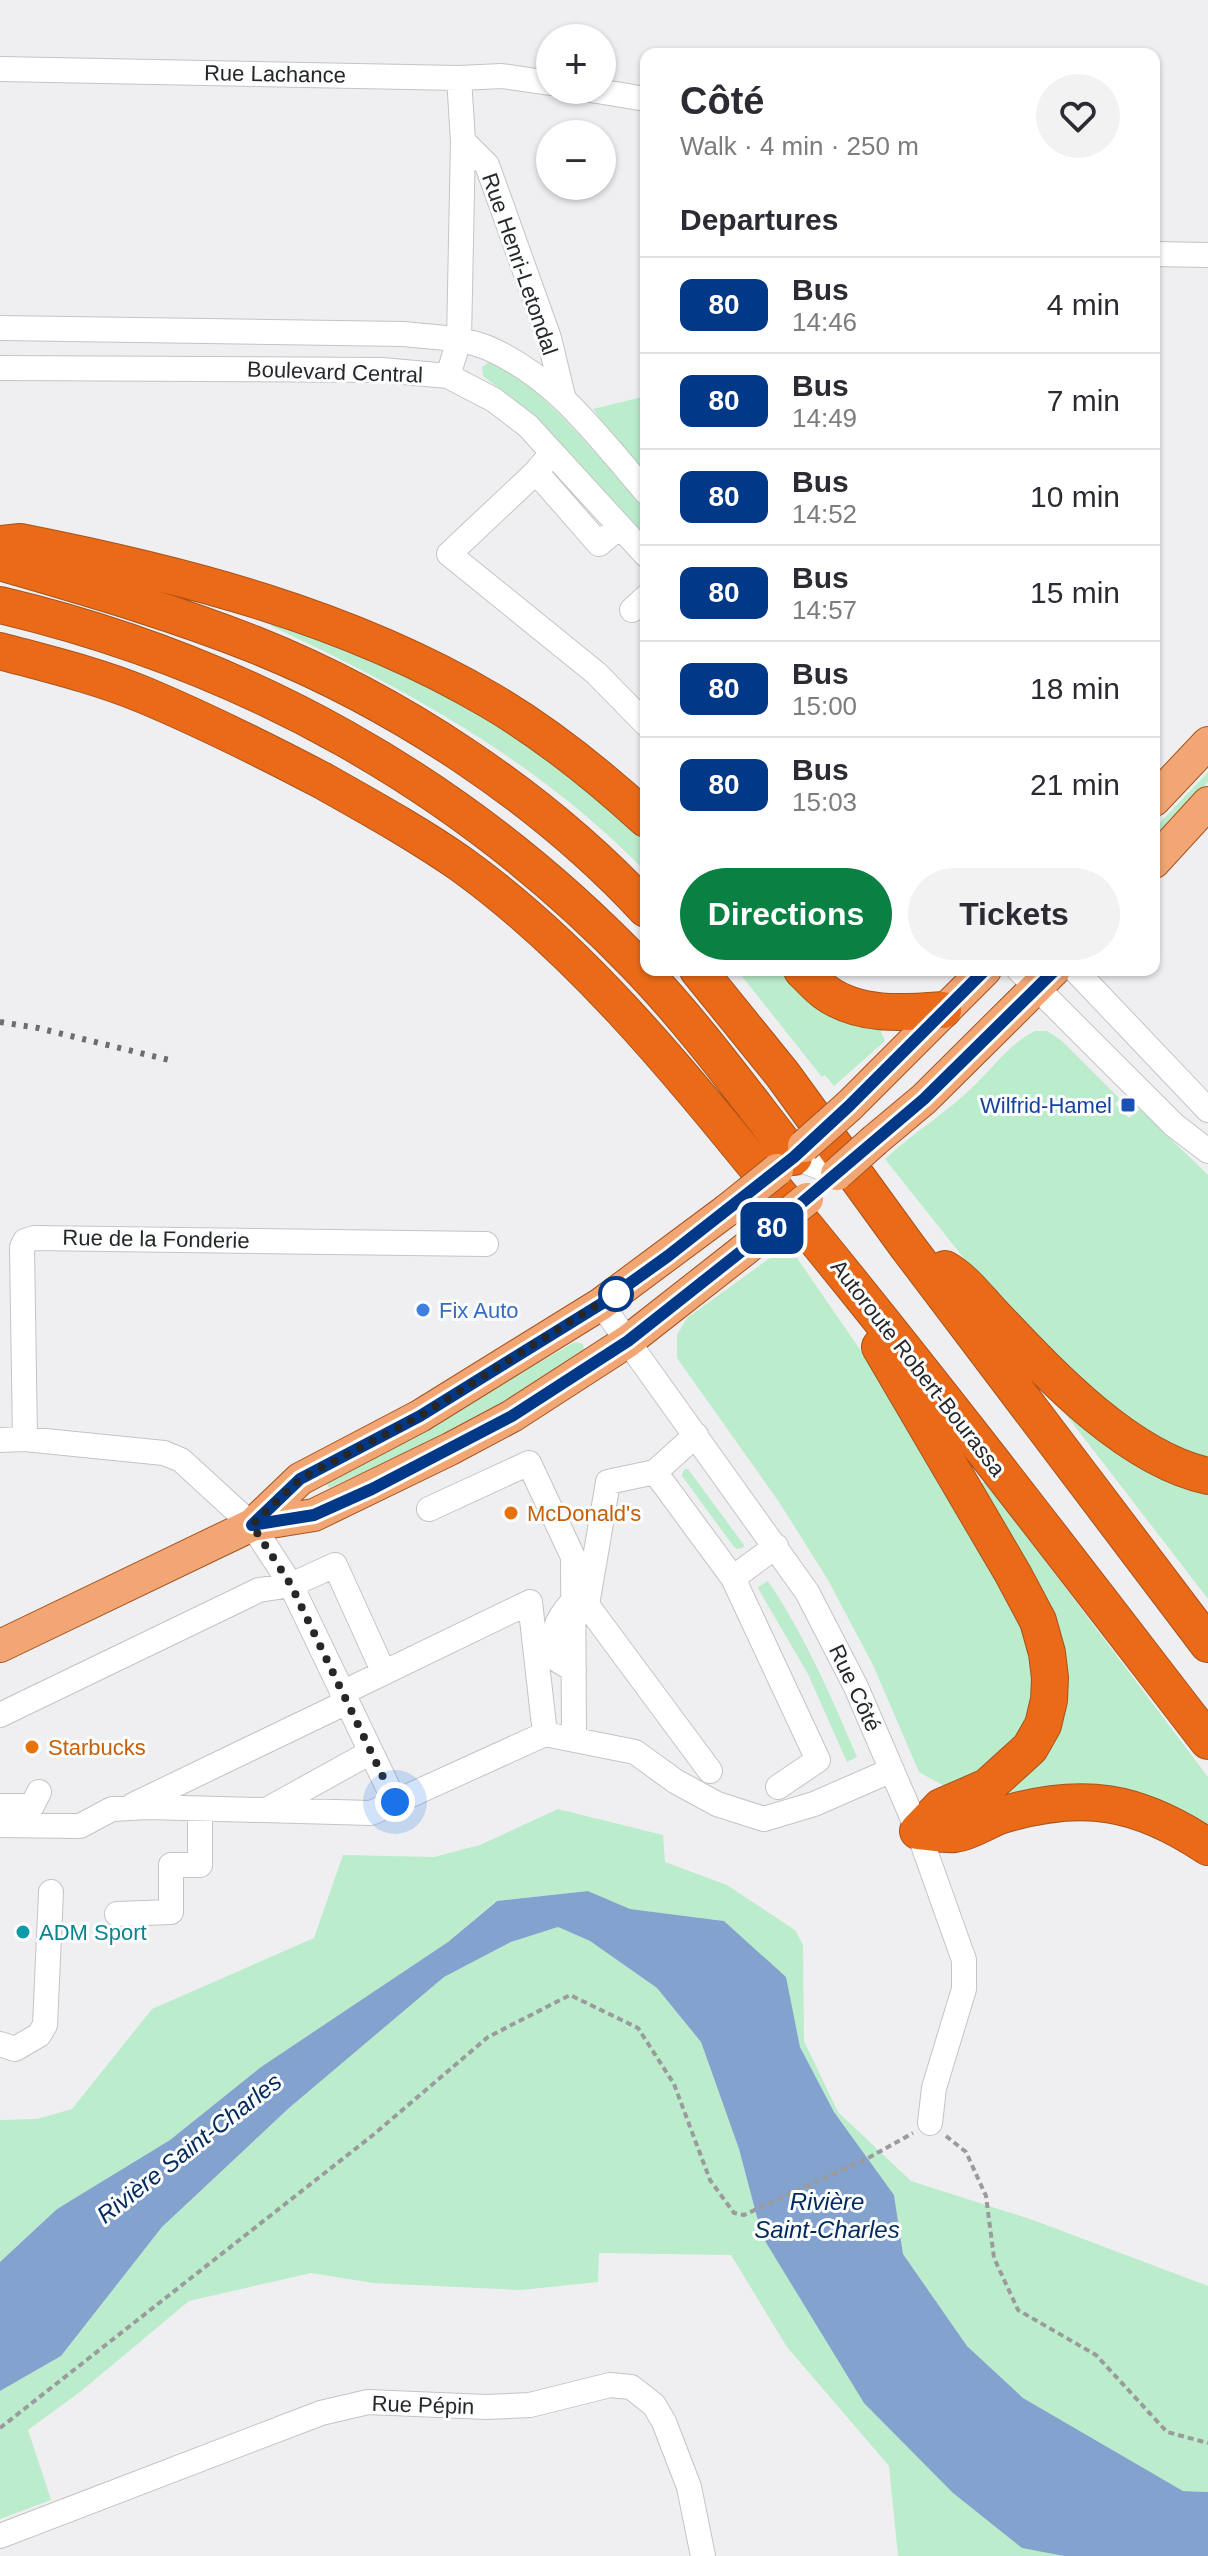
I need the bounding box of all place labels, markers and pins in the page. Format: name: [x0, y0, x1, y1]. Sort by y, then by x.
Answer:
place label: Wilfrid-Hamel: [980, 1093, 1112, 1118]
marker: Wilfrid-Hamel: [1119, 1096, 1137, 1114]
unlabelled marker: [599, 1277, 633, 1311]
place label: Fix Auto: [439, 1298, 518, 1323]
marker: Fix Auto: [414, 1301, 432, 1319]
place label: McDonald's: [527, 1501, 641, 1526]
marker: McDonald's: [502, 1504, 520, 1522]
place label: Starbucks: [48, 1735, 146, 1760]
marker: Starbucks: [23, 1738, 41, 1756]
place label: ADM Sport: [39, 1920, 147, 1945]
marker: ADM Sport: [14, 1923, 32, 1941]

